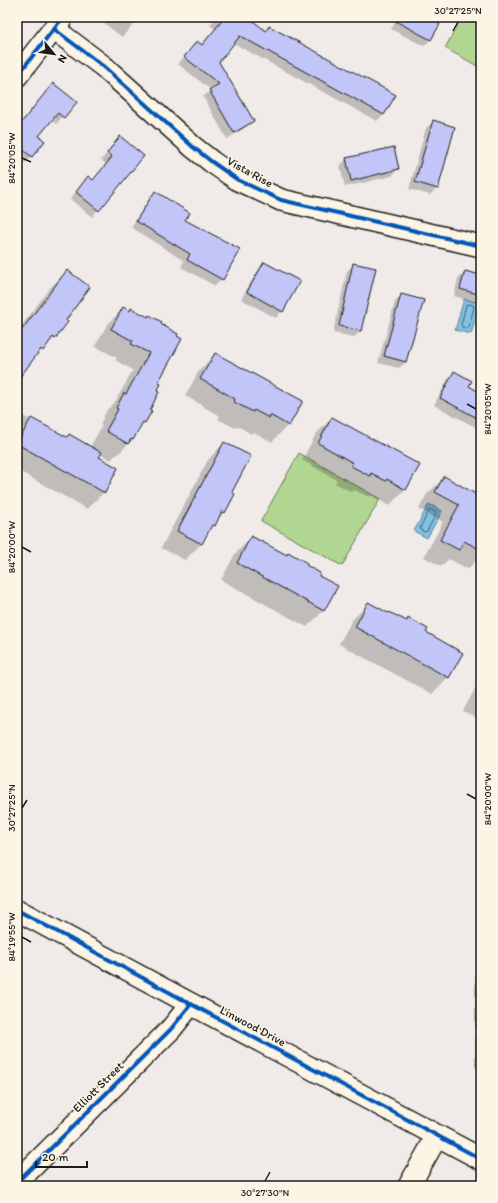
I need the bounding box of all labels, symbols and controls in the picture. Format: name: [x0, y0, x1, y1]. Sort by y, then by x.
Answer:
text: 30°27'25"N: [434, 4, 482, 17]
north arrow: [34, 34, 74, 74]
text: N: [55, 52, 70, 65]
text: 84°20'05"W: [5, 132, 18, 184]
street label: Vista Rise: [225, 154, 276, 190]
text: 84°20'05"W: [481, 383, 494, 435]
text: 84°20'00"W: [5, 520, 18, 573]
text: 84°20'00"W: [481, 772, 494, 825]
text: 30°27'25"N: [5, 784, 18, 832]
text: 84°19'55"W: [5, 912, 18, 961]
street label: Linwood Drive: [218, 1003, 289, 1049]
street label: Elliott Street: [70, 1058, 127, 1115]
scale bar: [36, 1143, 87, 1169]
text: 20 m: [42, 1150, 69, 1164]
text: 30°27'30"N: [241, 1186, 290, 1199]

